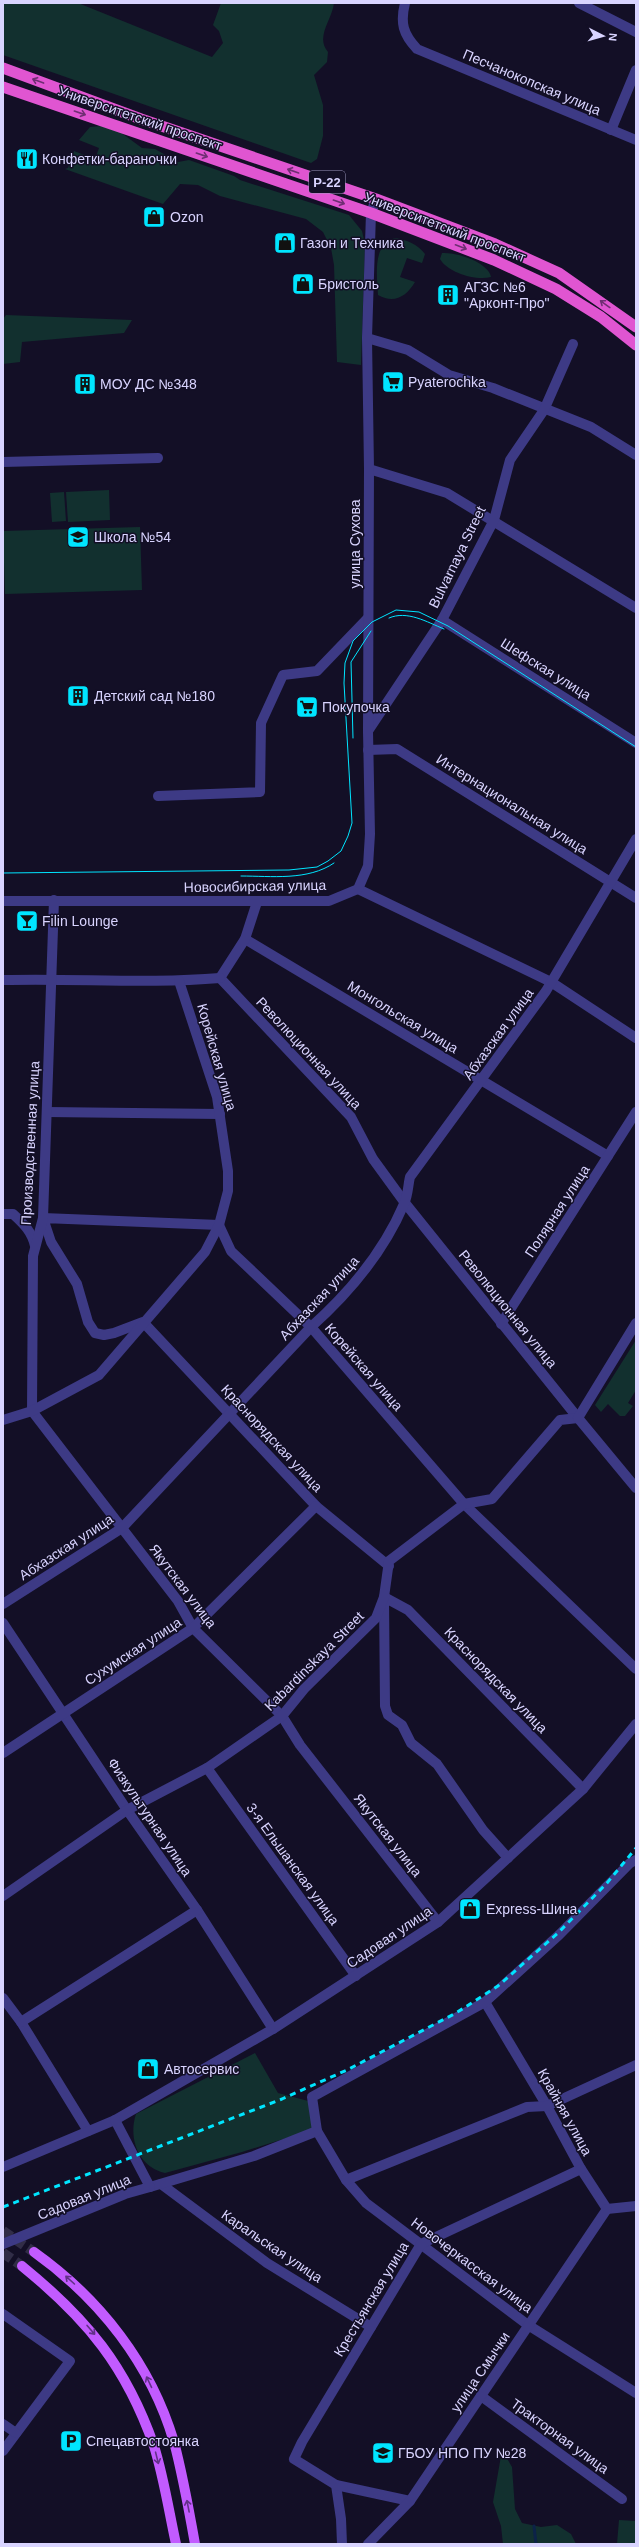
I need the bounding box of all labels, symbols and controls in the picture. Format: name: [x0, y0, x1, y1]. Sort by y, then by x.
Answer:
north arrow: [583, 16, 623, 56]
text: N: [607, 32, 619, 42]
street label: Песчанокопская улица: [461, 46, 603, 118]
one-way arrow: [32, 77, 45, 84]
street label: Университетский проспект: [56, 82, 225, 154]
one-way arrow: [73, 109, 85, 117]
restaurant icon: Конфетки-бараночки: [14, 146, 40, 172]
place label: Конфетки-бараночки: [42, 151, 177, 167]
one-way arrow: [196, 152, 208, 160]
one-way arrow: [287, 167, 300, 174]
road number: Р-22: [309, 171, 345, 193]
street label: Университетский проспект: [362, 189, 529, 266]
one-way arrow: [332, 199, 345, 206]
shop icon: Ozon: [141, 204, 167, 230]
place label: Ozon: [170, 209, 203, 225]
shop icon: Газон и Техника: [272, 230, 298, 256]
place label: Газон и Техника: [300, 235, 404, 251]
one-way arrow: [454, 244, 466, 252]
shop icon: Бристоль: [290, 271, 316, 297]
place label: Бристоль: [318, 276, 379, 292]
place label: АГЗС №6 "Арконт-Про": [464, 279, 550, 311]
building icon: АГЗС №6 "Арконт-Про": [435, 282, 461, 308]
one-way arrow: [599, 300, 610, 308]
supermarket icon: Pyaterochka: [380, 369, 406, 395]
building icon: МОУ ДС №348: [72, 371, 98, 397]
place label: Pyaterochka: [408, 374, 486, 390]
place label: МОУ ДС №348: [100, 376, 197, 392]
street label: улица Сухова: [347, 499, 363, 589]
street label: Bulvarnaya Street: [425, 503, 489, 611]
school or university icon: Школа №54: [65, 524, 91, 550]
place label: Школа №54: [94, 529, 171, 545]
street label: Шефская улица: [498, 635, 594, 703]
building icon: Детский сад №180: [65, 683, 91, 709]
place label: Детский сад №180: [94, 688, 215, 704]
supermarket icon: Покупочка: [294, 694, 320, 720]
place label: Покупочка: [322, 699, 390, 715]
street label: Интернациональная улица: [433, 751, 591, 857]
street label: Новосибирская улица: [184, 877, 327, 895]
bar icon: Filin Lounge: [14, 908, 40, 934]
place label: Filin Lounge: [42, 913, 118, 929]
street label: Монгольская улица: [345, 978, 461, 1056]
street label: Абхазская улица: [460, 985, 537, 1083]
street label: Революционная улица: [253, 994, 365, 1112]
street label: Корейская улица: [194, 1002, 240, 1113]
street label: Производственная улица: [18, 1060, 42, 1226]
street label: Полярная улица: [521, 1162, 593, 1260]
street label: Революционная улица: [456, 1247, 561, 1371]
street label: Абхазская улица: [276, 1253, 362, 1343]
street label: Корейская улица: [322, 1320, 406, 1414]
street label: Краснорядская улица: [218, 1381, 326, 1495]
street label: Абхазская улица: [16, 1511, 116, 1583]
street label: Якутская улица: [146, 1541, 220, 1631]
street label: Kabardinskaya Street: [261, 1608, 367, 1714]
street label: Сухумская улица: [82, 1614, 184, 1688]
street label: Краснорядская улица: [441, 1624, 551, 1736]
street label: Физкультурная улица: [105, 1755, 196, 1879]
street label: Якутская улица: [351, 1790, 425, 1880]
street label: 3-я Ельшанская улица: [243, 1800, 343, 1928]
shop icon: Express-Шина: [457, 1896, 483, 1922]
place label: Express-Шина: [486, 1901, 578, 1917]
street label: Садовая улица: [343, 1903, 435, 1971]
shop icon: Автосервис: [135, 2056, 161, 2082]
place label: Автосервис: [164, 2061, 239, 2077]
street label: Крайняя улица: [535, 2066, 596, 2158]
street label: Садовая улица: [35, 2171, 133, 2223]
street label: Каральская улица: [219, 2206, 326, 2286]
street label: Новочеркасская улица: [408, 2214, 536, 2316]
street label: Крестьянская улица: [330, 2239, 412, 2359]
one-way arrow: [65, 2275, 75, 2285]
one-way arrow: [87, 2325, 96, 2336]
street label: улица Смычки: [447, 2329, 513, 2415]
one-way arrow: [145, 2376, 152, 2388]
street label: Тракторная улица: [508, 2395, 612, 2477]
parking icon: Спецавтостоянка: [58, 2428, 84, 2454]
place label: Спецавтостоянка: [86, 2433, 199, 2449]
school or university icon: ГБОУ НПО ПУ №28: [370, 2440, 396, 2466]
place label: ГБОУ НПО ПУ №28: [398, 2445, 527, 2461]
one-way arrow: [153, 2451, 161, 2464]
one-way arrow: [183, 2500, 191, 2513]

